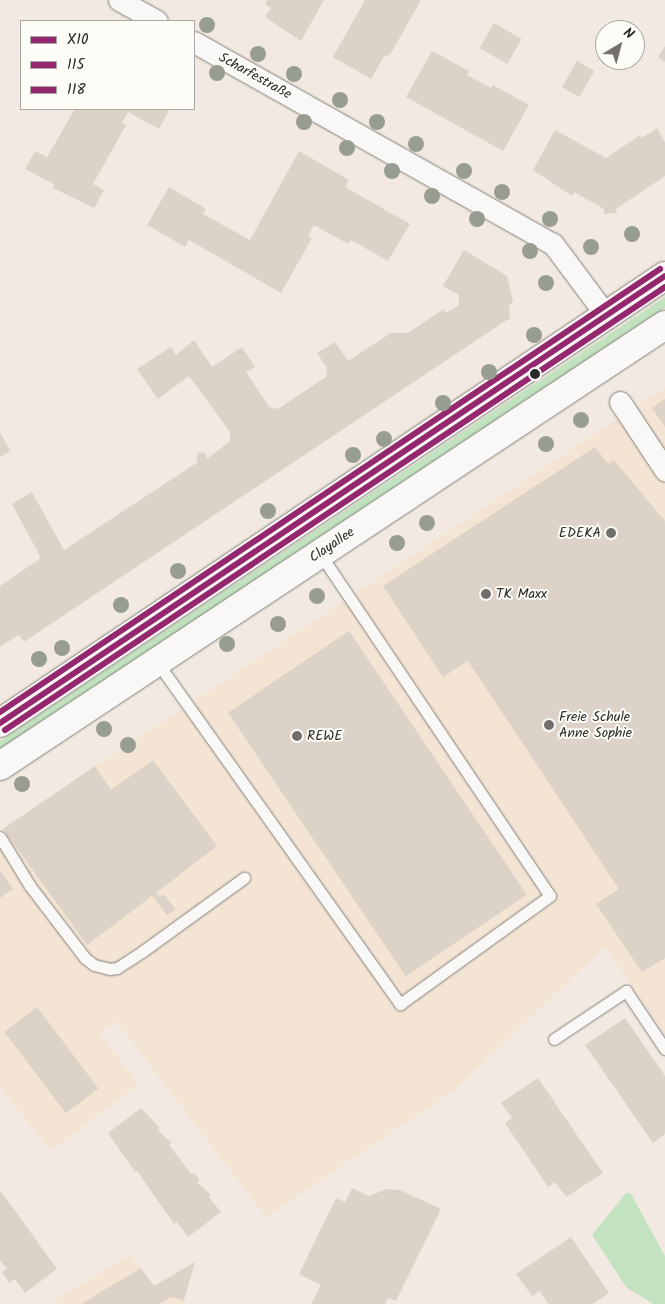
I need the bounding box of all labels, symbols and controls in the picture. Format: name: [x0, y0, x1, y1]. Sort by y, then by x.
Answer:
legend: [20, 20, 195, 110]
north arrow: [595, 20, 645, 70]
text: N: [618, 22, 639, 45]
text: X10: [67, 28, 89, 52]
street label: Scharfestraße: [216, 49, 294, 103]
text: 115: [67, 53, 84, 77]
text: 118: [67, 78, 85, 102]
unlabelled marker: [530, 369, 540, 379]
street label: Clayallee: [306, 524, 358, 566]
place label: EDEKA: [559, 525, 601, 541]
marker: EDEKA: [605, 527, 617, 539]
place label: TK Maxx: [496, 586, 547, 602]
marker: TK Maxx: [480, 588, 492, 600]
place label: Freie Schule Anne Sophie: [559, 709, 632, 742]
marker: Freie Schule Anne Sophie: [543, 719, 555, 731]
place label: REWE: [307, 728, 343, 744]
marker: REWE: [291, 730, 303, 742]

